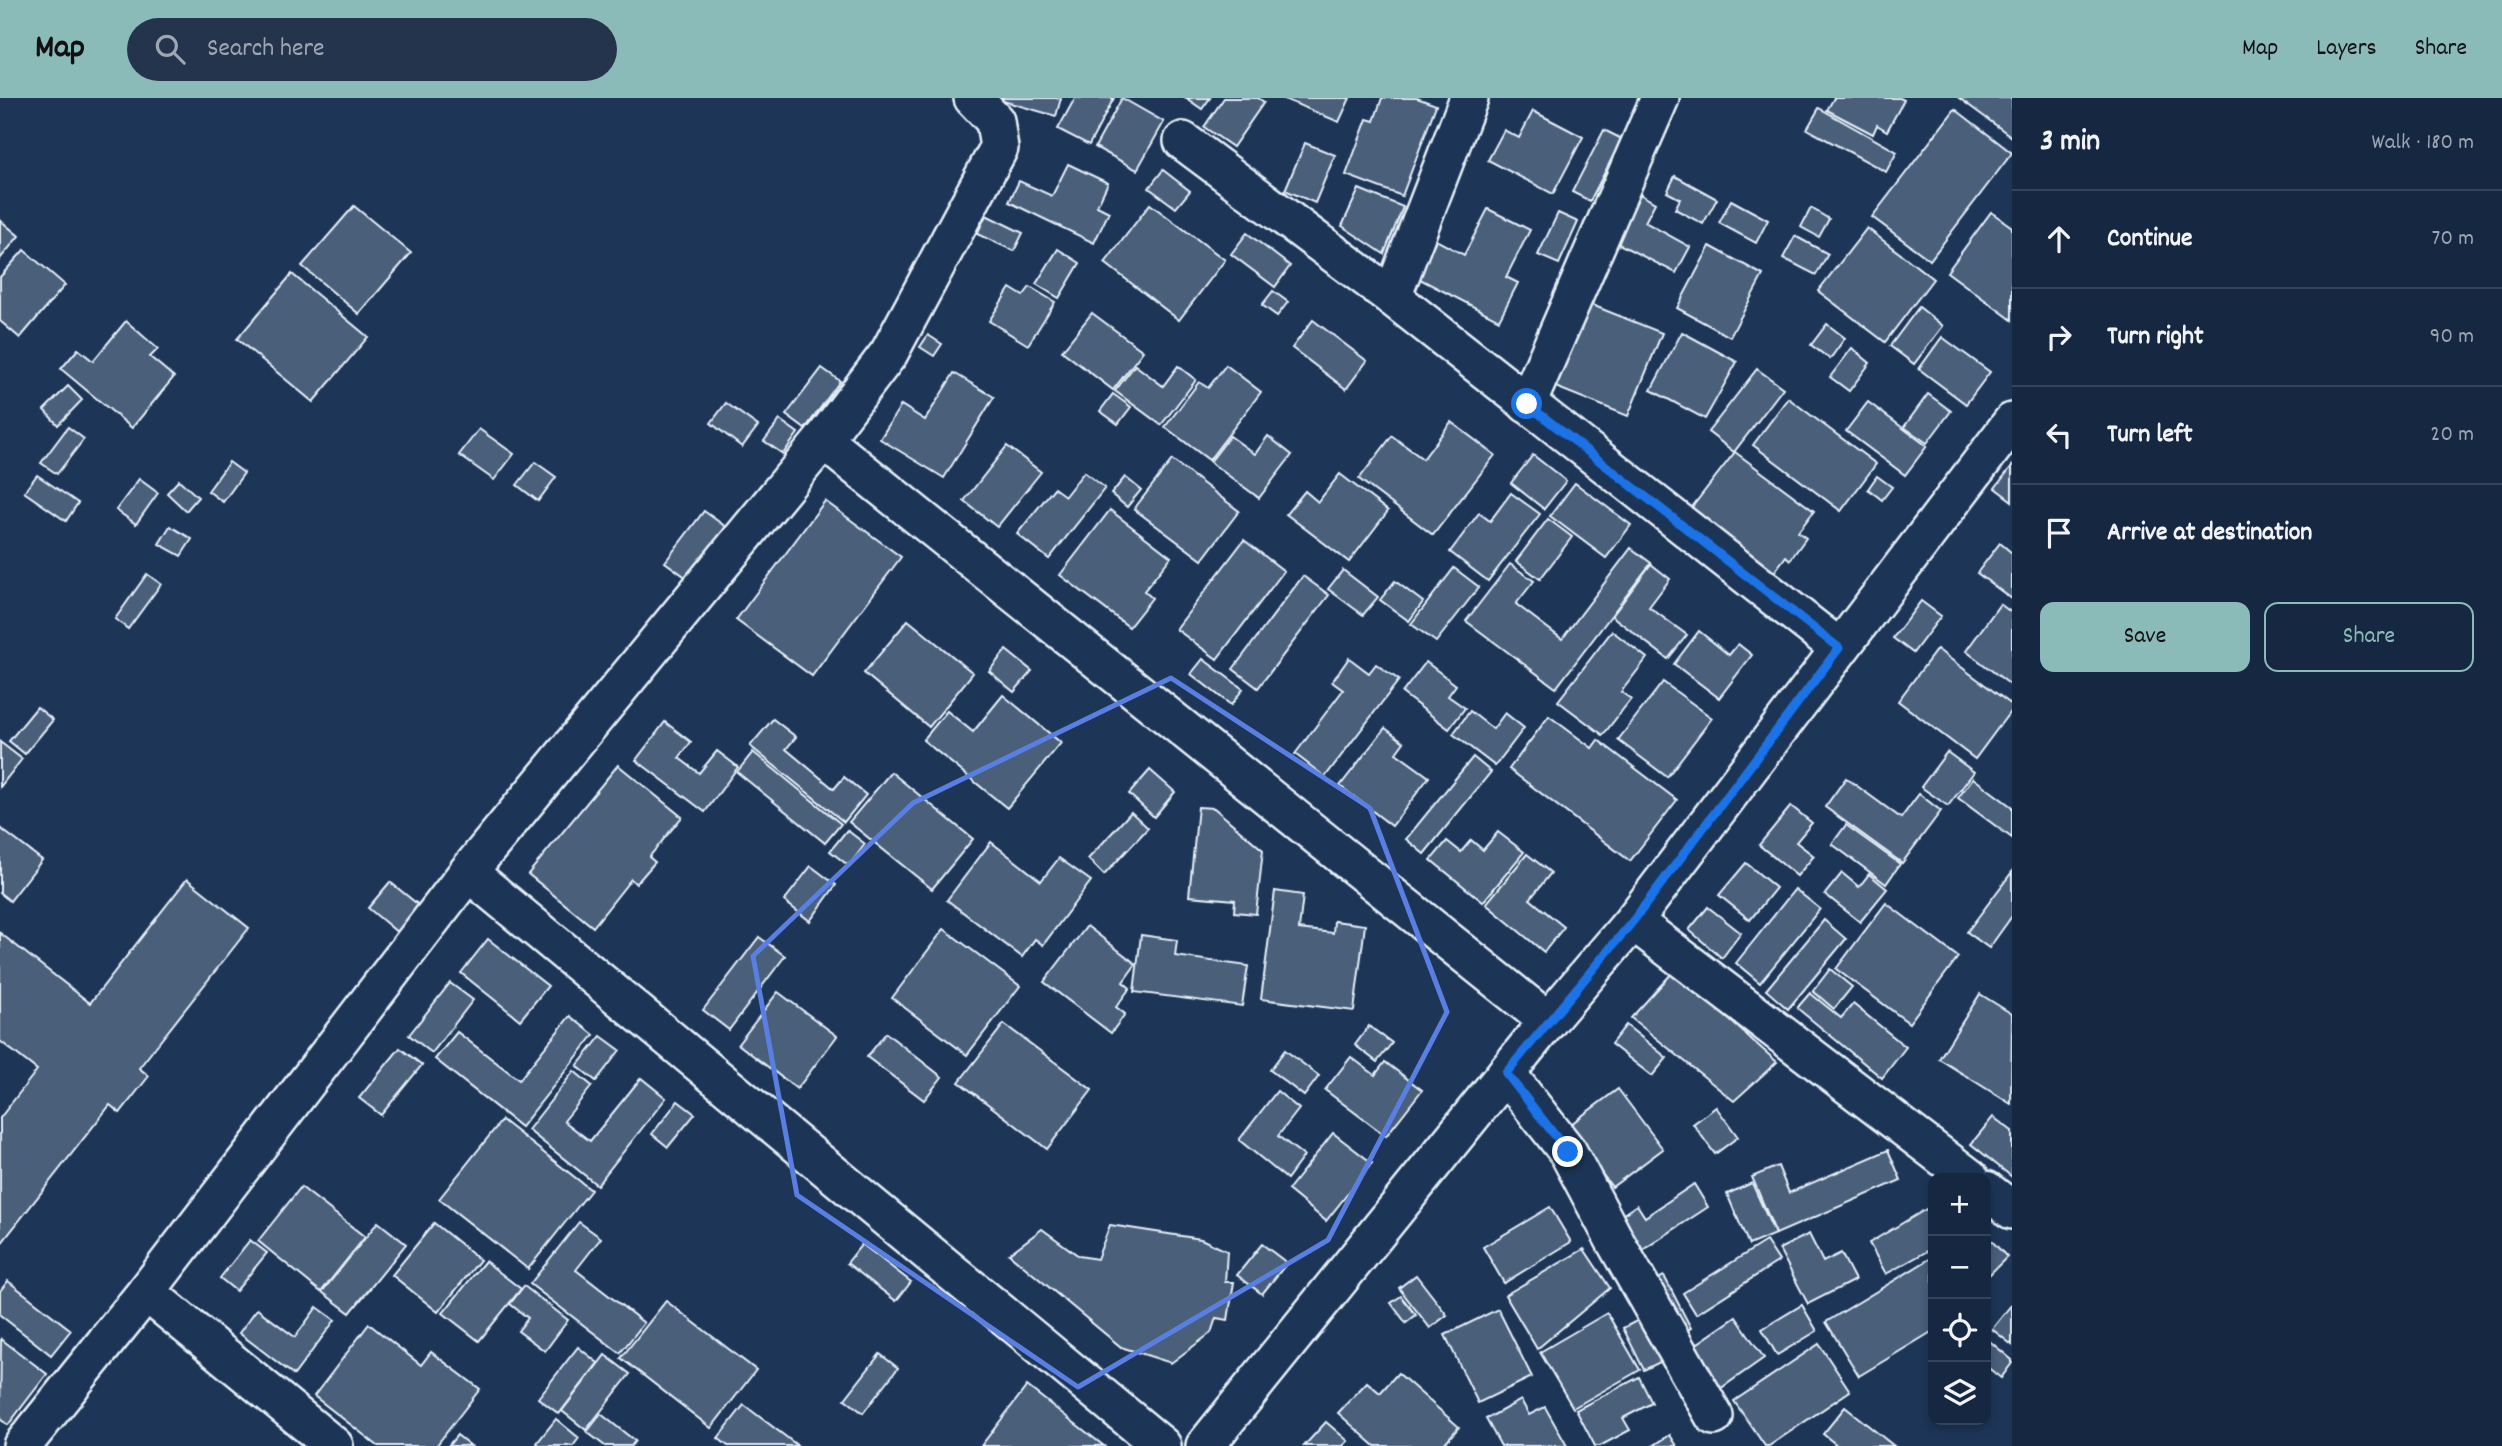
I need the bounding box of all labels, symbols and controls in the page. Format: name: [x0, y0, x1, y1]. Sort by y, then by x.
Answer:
search box: [127, 18, 617, 81]
text: Map: [35, 26, 85, 73]
icon: search: [151, 30, 189, 68]
text: Search here: [207, 31, 325, 68]
text: Map: [2242, 32, 2278, 66]
text: Layers: [2316, 32, 2377, 66]
text: Share: [2415, 32, 2467, 66]
text: 3 min: [2040, 122, 2100, 165]
text: Walk · 180 m: [2371, 127, 2474, 160]
icon: ahead: [2040, 220, 2078, 258]
text: Continue: [2107, 221, 2192, 258]
text: 70 m: [2432, 223, 2474, 256]
icon: right: [2040, 318, 2078, 356]
text: Turn right: [2107, 319, 2204, 356]
text: 90 m: [2430, 321, 2474, 354]
route start: [1511, 388, 1542, 419]
icon: left: [2040, 416, 2078, 454]
text: Turn left: [2107, 417, 2193, 454]
text: 20 m: [2430, 419, 2474, 452]
icon: arrive: [2040, 514, 2078, 552]
text: Arrive at destination: [2107, 515, 2312, 552]
button: Save: [2040, 602, 2250, 672]
button: Share: [2264, 602, 2474, 672]
route end: [1552, 1136, 1583, 1167]
map controls: [1928, 1173, 1991, 1425]
button: +: [1928, 1173, 1991, 1236]
button: −: [1928, 1236, 1991, 1299]
button: locate: [1928, 1299, 1991, 1362]
button: layers: [1928, 1362, 1991, 1425]

